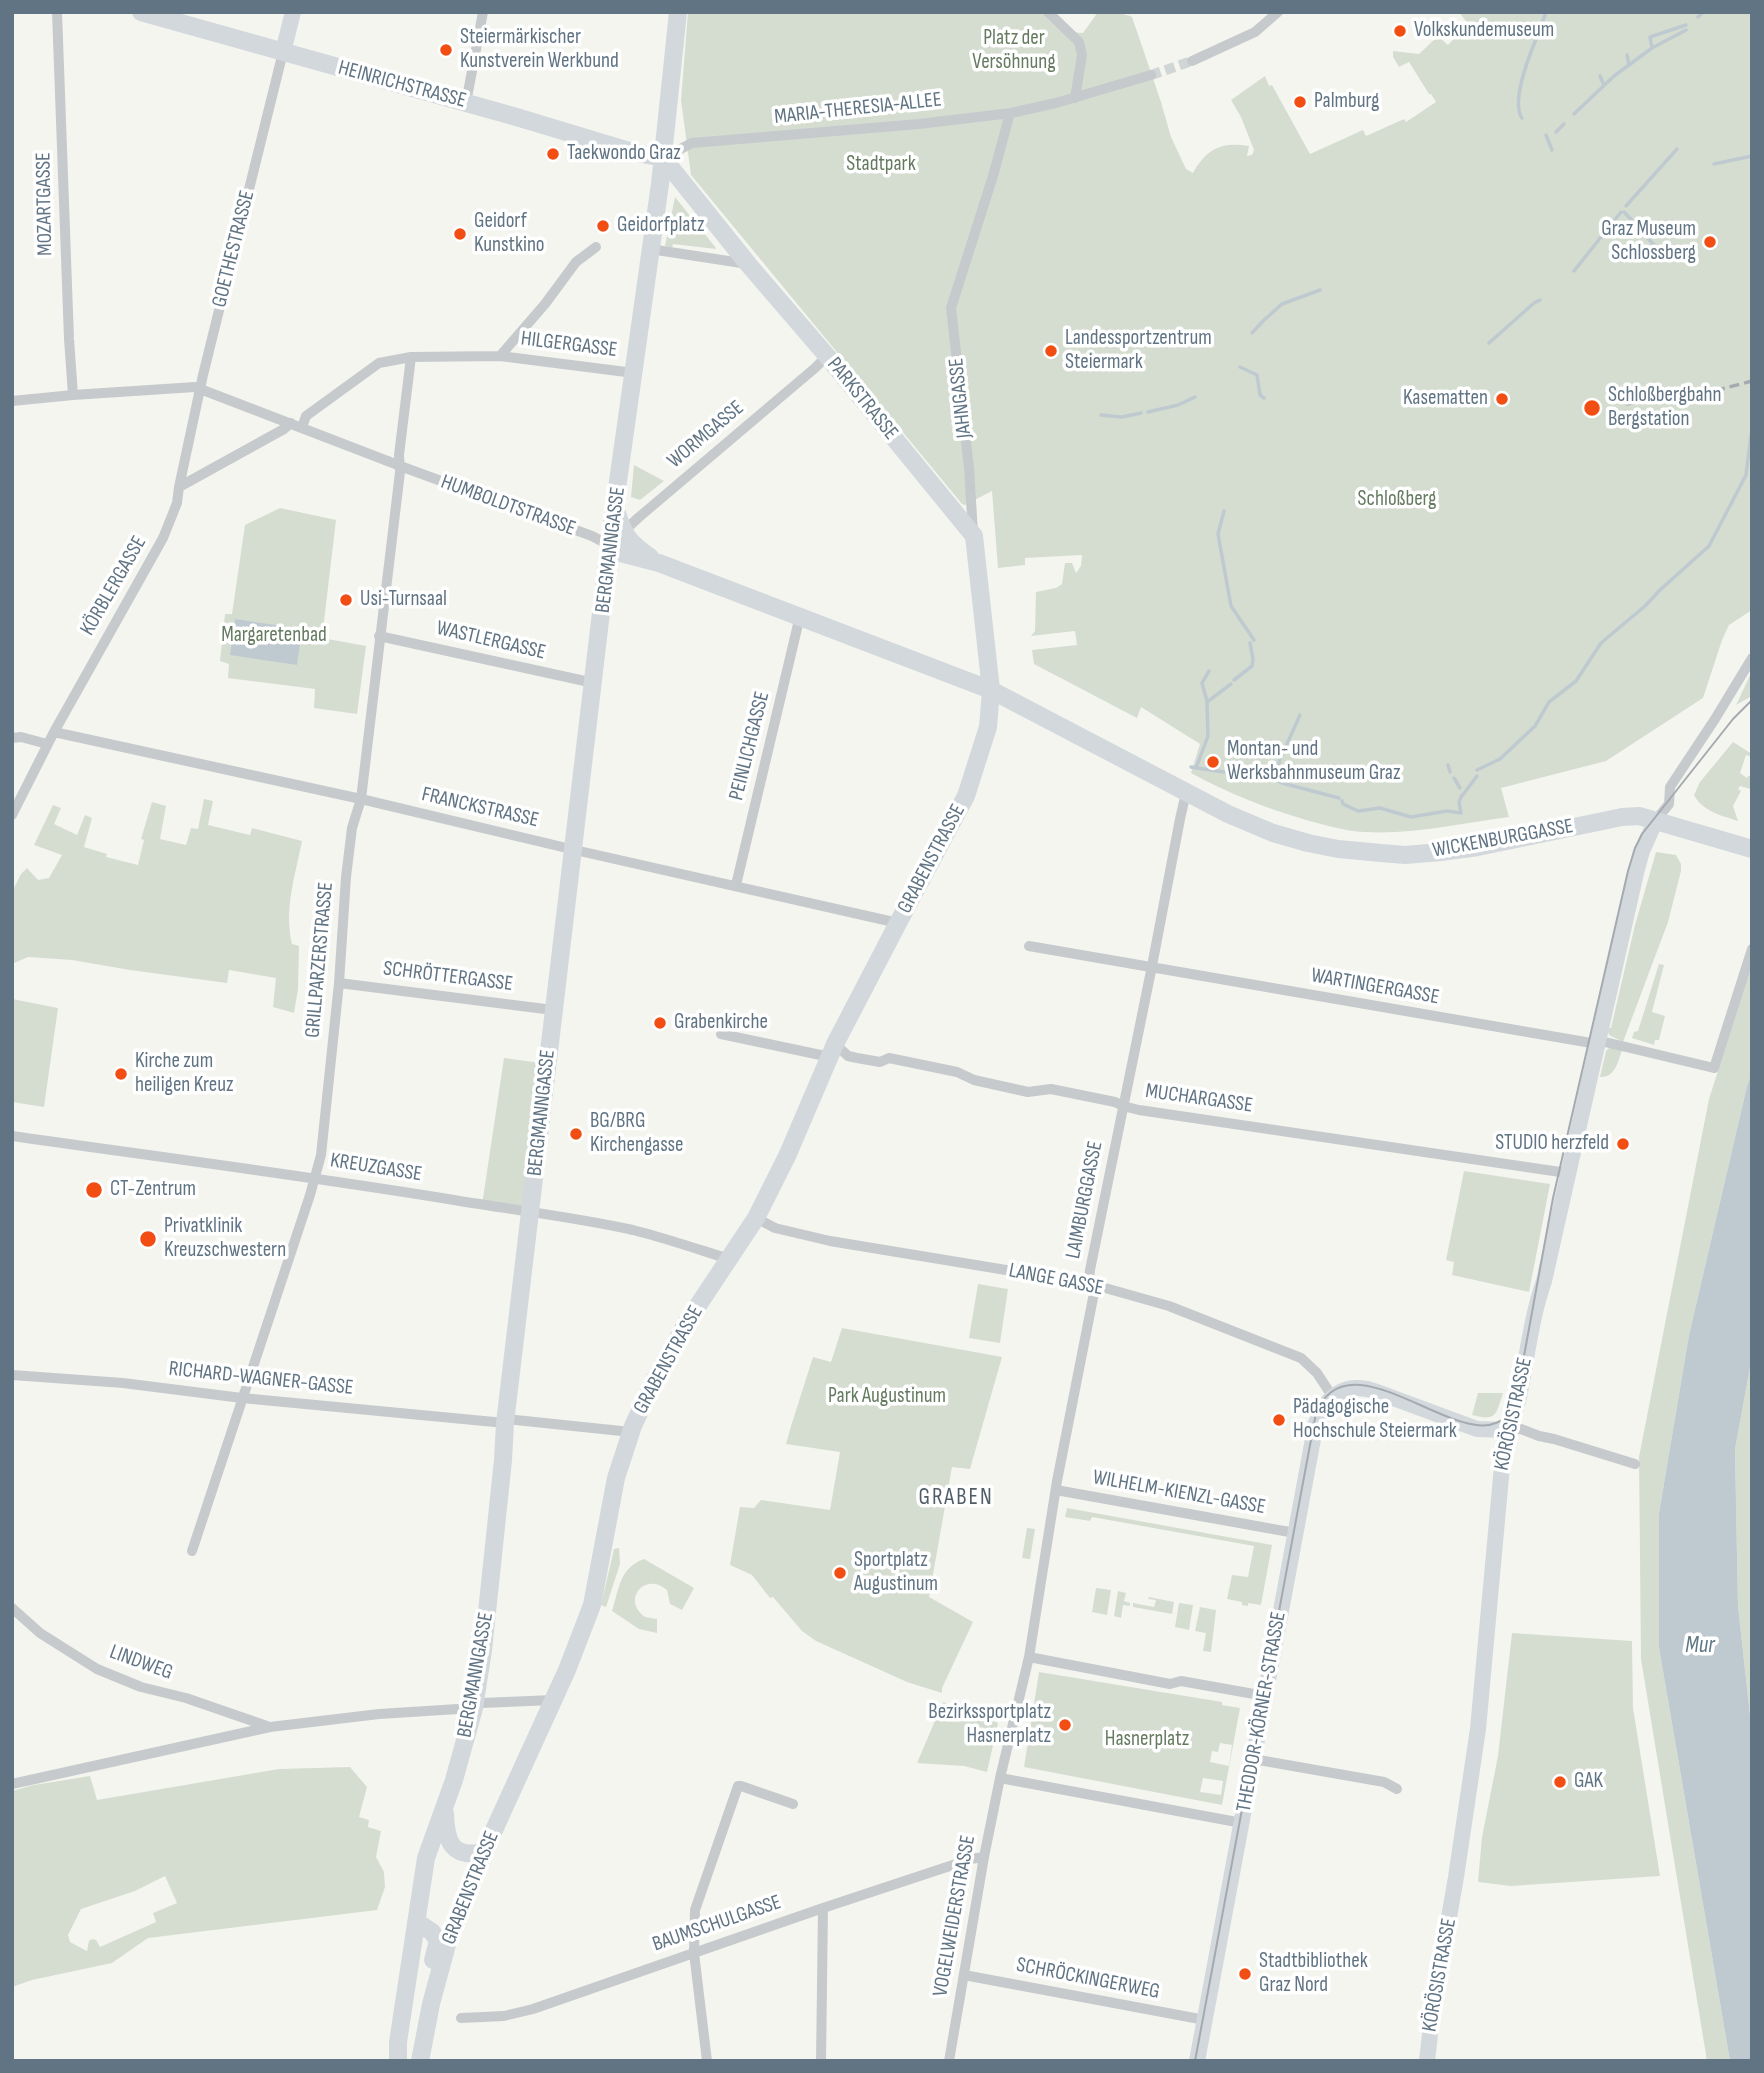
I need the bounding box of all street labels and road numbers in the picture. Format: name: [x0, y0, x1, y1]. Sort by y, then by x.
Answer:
street label: HEINRICHSTRASSE: [335, 56, 469, 114]
street label: MARIA-THERESIA-ALLEE: [773, 88, 943, 130]
street label: MOZARTGASSE: [31, 152, 59, 256]
street label: GOETHESTRASSE: [207, 188, 261, 310]
street label: HILGERGASSE: [519, 327, 619, 363]
street label: PARKSTRASSE: [821, 353, 903, 445]
street label: JAHNGASSE: [944, 357, 978, 439]
street label: WORMGASSE: [663, 396, 749, 474]
street label: HUMBOLDTSTRASSE: [437, 470, 579, 542]
street label: BERGMANNGASSE: [591, 486, 631, 614]
street label: KÖRBLERGASSE: [75, 532, 153, 640]
street label: WASTLERGASSE: [434, 616, 548, 666]
street label: PEINLICHGASSE: [724, 689, 776, 803]
street label: FRANCKSTRASSE: [419, 782, 541, 834]
street label: GRABENSTRASSE: [893, 800, 971, 918]
street label: WICKENBURGGASSE: [1431, 814, 1575, 864]
street label: GRILLPARZERSTRASSE: [301, 881, 339, 1039]
street label: SCHRÖTTERGASSE: [382, 957, 514, 997]
street label: WARTINGERGASSE: [1309, 963, 1441, 1011]
street label: BERGMANNGASSE: [523, 1049, 561, 1177]
street label: MUCHARGASSE: [1144, 1079, 1254, 1119]
street label: LAIMBURGGASSE: [1061, 1139, 1109, 1261]
street label: KREUZGASSE: [328, 1148, 424, 1188]
street label: LANGE GASSE: [1006, 1258, 1106, 1302]
street label: GRABENSTRASSE: [629, 1301, 709, 1419]
street label: KÖRÖSISTRASSE: [1490, 1355, 1538, 1473]
street label: RICHARD-WAGNER-GASSE: [167, 1357, 355, 1401]
street label: WILHELM-KIENZL-GASSE: [1091, 1465, 1267, 1521]
street label: BERGMANNGASSE: [453, 1610, 499, 1740]
street label: THEODOR-KÖRNER-STRASSE: [1232, 1610, 1292, 1814]
street label: LINDWEG: [106, 1640, 176, 1686]
street label: GRABENSTRASSE: [437, 1828, 505, 1948]
street label: VOGELWEIDERSTRASSE: [928, 1833, 982, 1999]
street label: BAUMSCHULGASSE: [649, 1890, 785, 1958]
street label: KÖRÖSISTRASSE: [1418, 1916, 1462, 2034]
street label: SCHRÖCKINGERWEG: [1014, 1953, 1162, 2005]

